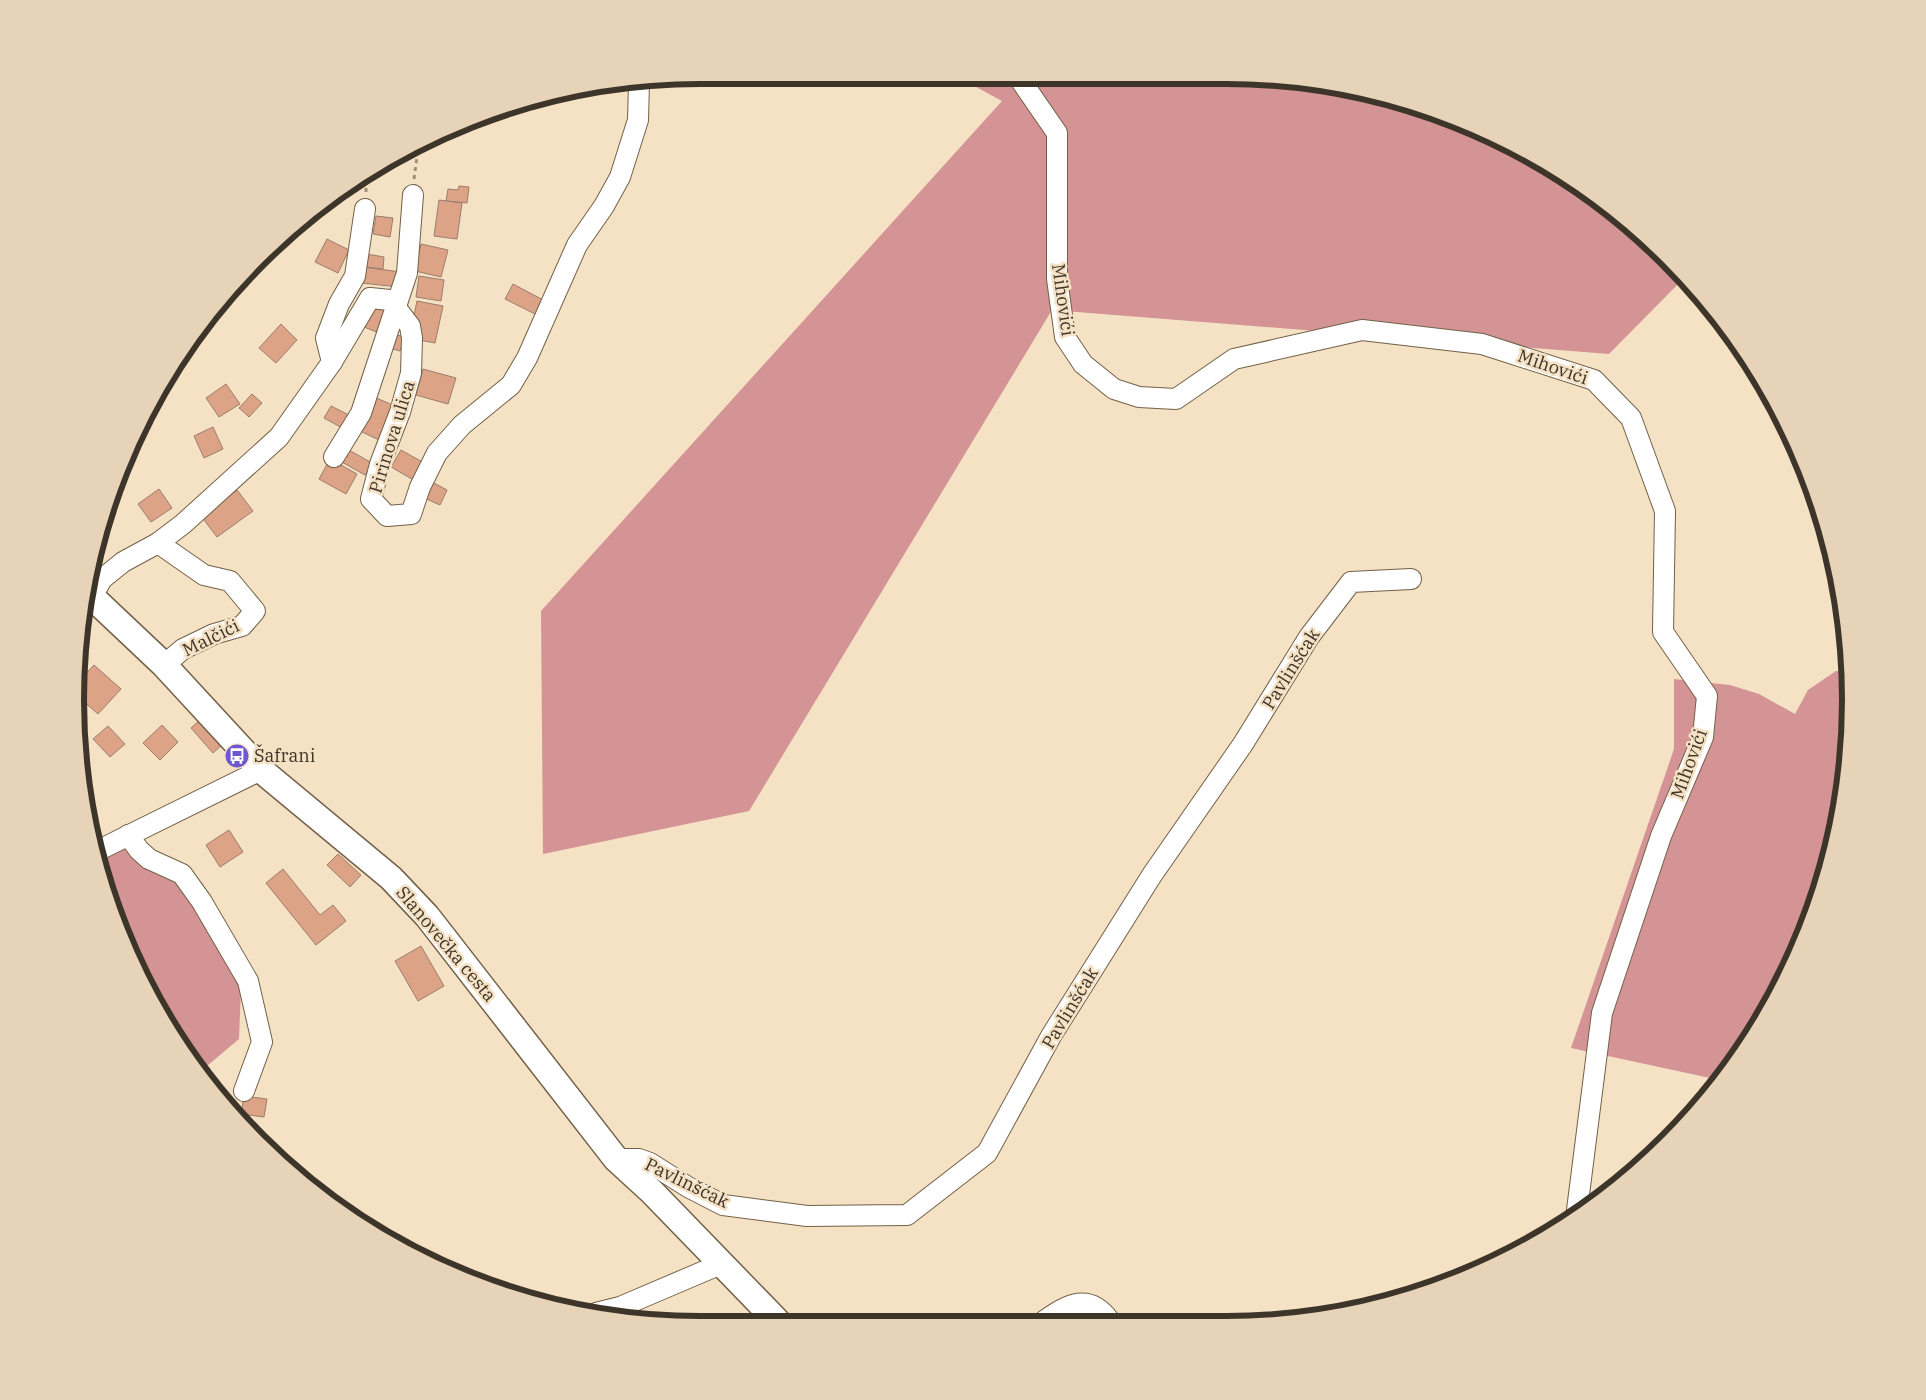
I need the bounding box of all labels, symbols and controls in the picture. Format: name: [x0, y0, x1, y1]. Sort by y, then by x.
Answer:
street label: Mihovići: [1047, 262, 1080, 338]
street label: Mihovići: [1515, 344, 1592, 389]
street label: Pirinova ulica: [363, 378, 420, 496]
street label: Malčići: [178, 614, 243, 661]
street label: Pavlinšćak: [1257, 624, 1325, 713]
street label: Mihovići: [1665, 725, 1712, 802]
bus stop icon: Šafrani: [224, 743, 250, 769]
place label: Šafrani: [254, 743, 316, 767]
street label: Slanovečka cesta: [391, 881, 502, 1006]
street label: Pavlinšćak: [1036, 962, 1103, 1053]
street label: Pavlinšćak: [641, 1152, 734, 1213]

